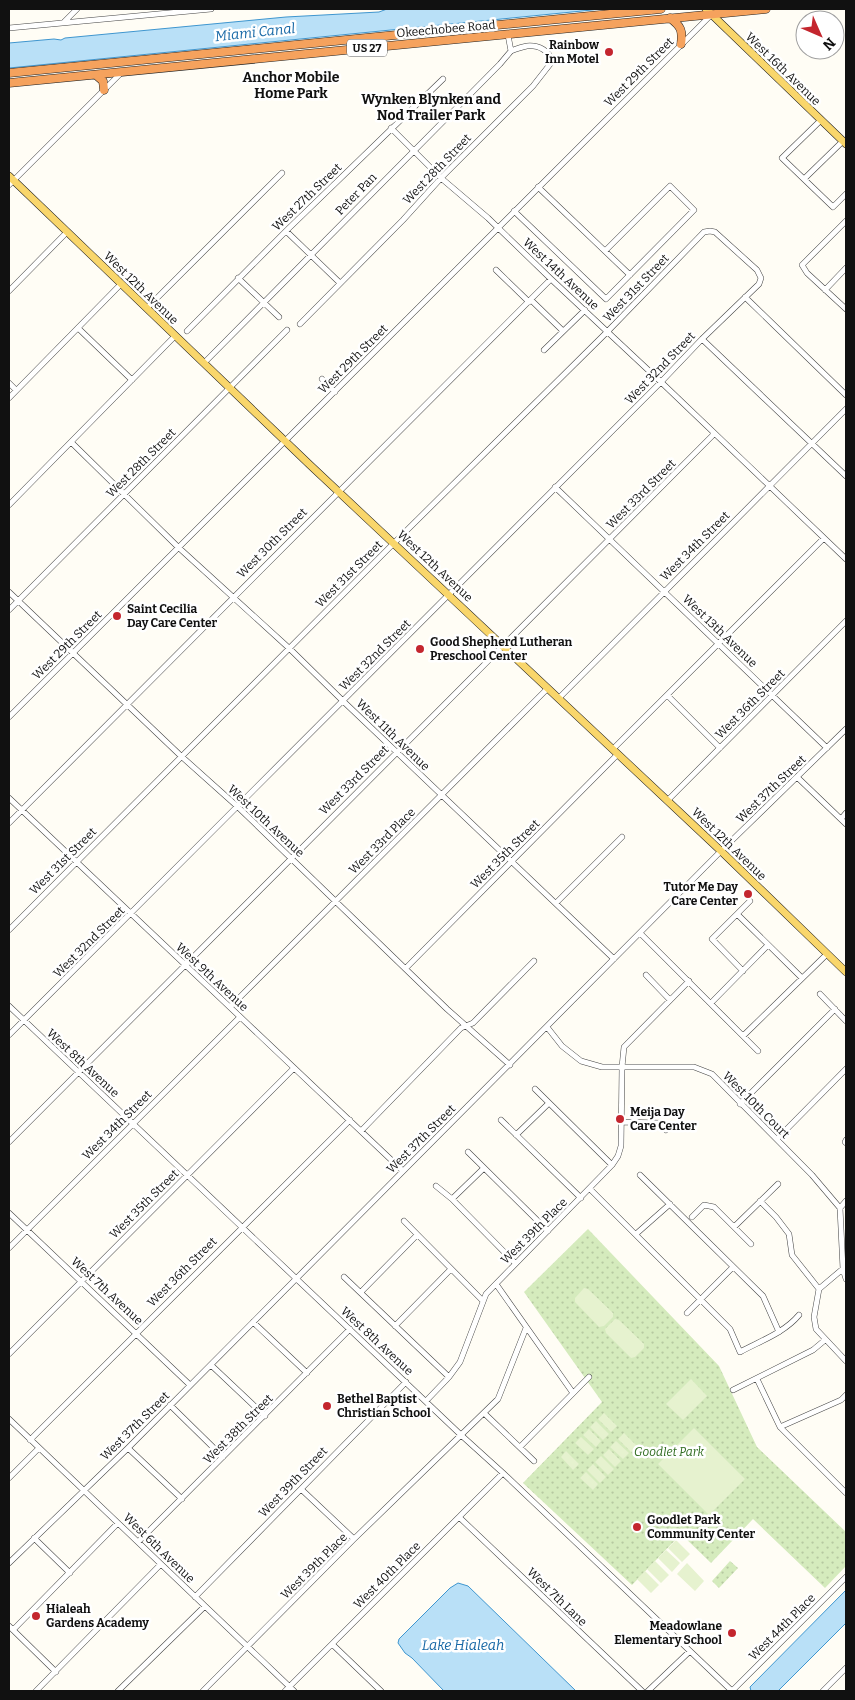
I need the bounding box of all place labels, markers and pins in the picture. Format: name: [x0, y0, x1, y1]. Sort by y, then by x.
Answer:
place label: Rainbow Inn Motel: [545, 38, 600, 66]
marker: Rainbow Inn Motel: [603, 46, 615, 58]
place label: Saint Cecilia Day Care Center: [127, 602, 218, 630]
marker: Saint Cecilia Day Care Center: [111, 610, 123, 622]
place label: Good Shepherd Lutheran Preschool Center: [430, 635, 573, 663]
marker: Good Shepherd Lutheran Preschool Center: [414, 643, 426, 655]
place label: Tutor Me Day Care Center: [663, 880, 738, 908]
marker: Tutor Me Day Care Center: [742, 888, 754, 900]
place label: Meija Day Care Center: [630, 1105, 697, 1133]
marker: Meija Day Care Center: [614, 1113, 626, 1125]
place label: Bethel Baptist Christian School: [337, 1392, 431, 1420]
marker: Bethel Baptist Christian School: [321, 1400, 333, 1412]
place label: Goodlet Park Community Center: [647, 1513, 756, 1541]
marker: Goodlet Park Community Center: [631, 1521, 643, 1533]
place label: Hialeah Gardens Academy: [46, 1602, 149, 1630]
marker: Hialeah Gardens Academy: [30, 1610, 42, 1622]
place label: Meadowlane Elementary School: [614, 1619, 722, 1647]
marker: Meadowlane Elementary School: [726, 1627, 738, 1639]

